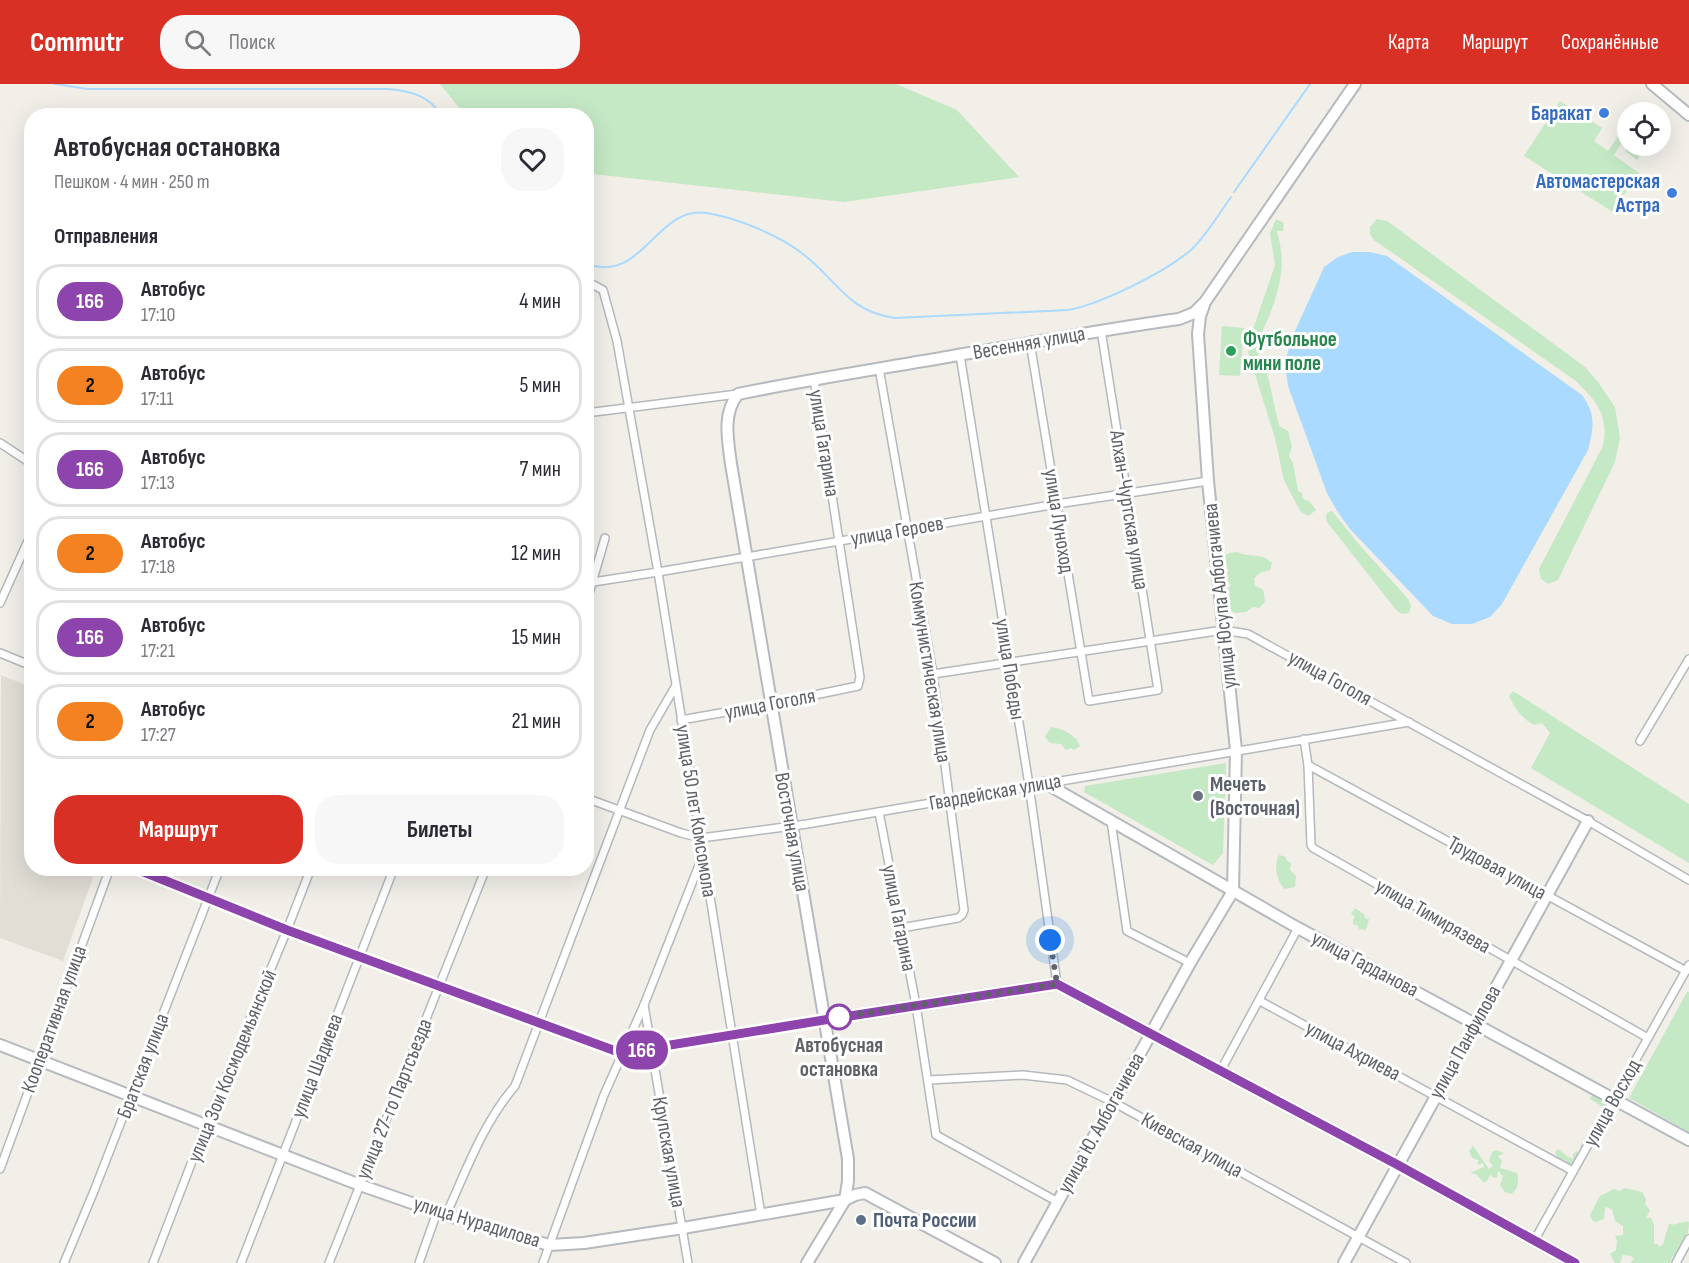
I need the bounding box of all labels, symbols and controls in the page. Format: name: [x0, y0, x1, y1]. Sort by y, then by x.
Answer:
search box: [160, 15, 580, 69]
text: Commutr: [30, 26, 124, 59]
icon: search: [181, 26, 214, 59]
text: Поиск: [229, 29, 275, 56]
text: Карта: [1388, 30, 1429, 55]
text: Маршрут: [1462, 30, 1528, 55]
text: Сохранённые: [1561, 30, 1659, 55]
place label: Баракат: [1531, 101, 1592, 126]
map controls: [1617, 102, 1671, 156]
button: locate: [1617, 102, 1671, 156]
marker: Баракат: [1597, 106, 1611, 120]
button: heart: [501, 128, 564, 191]
text: Автобусная остановка: [54, 131, 280, 164]
place label: Автомастерская Астра: [1535, 169, 1660, 218]
text: Пешком · 4 мин · 250 m: [54, 170, 210, 194]
marker: Автомастерская Астра: [1665, 186, 1679, 200]
text: Отправления: [54, 223, 158, 250]
text: Автобус: [141, 276, 206, 303]
text: 4 мин: [519, 288, 561, 315]
text: 166: [76, 289, 104, 314]
text: 17:10: [141, 303, 176, 327]
street label: Весенняя улица: [971, 321, 1087, 365]
place label: Футбольное мини поле: [1243, 327, 1337, 376]
marker: Футбольное мини поле: [1224, 344, 1238, 358]
text: Автобус: [141, 360, 206, 387]
text: 5 мин: [520, 372, 561, 399]
text: 2: [85, 373, 95, 398]
text: 17:11: [141, 387, 174, 411]
street label: улица Гагарина: [803, 388, 845, 498]
street label: Алхан-Чуртская улица: [1104, 427, 1154, 592]
text: Автобус: [141, 444, 206, 471]
text: 7 мин: [520, 456, 561, 483]
text: 166: [76, 457, 104, 482]
street label: улица Луноход: [1038, 467, 1080, 575]
text: 17:13: [141, 471, 175, 495]
street label: улица Юсупа Албогачиева: [1198, 502, 1242, 690]
street label: улица Героев: [849, 511, 945, 551]
text: Автобус: [141, 528, 206, 555]
text: 12 мин: [511, 540, 561, 567]
text: 2: [85, 541, 95, 566]
text: 17:18: [141, 555, 175, 579]
street label: Коммунистическая улица: [903, 580, 957, 764]
text: Автобус: [141, 612, 206, 639]
street label: улица Победы: [990, 617, 1030, 721]
text: 15 мин: [512, 624, 561, 651]
text: 166: [76, 625, 104, 650]
text: 17:21: [141, 639, 175, 663]
street label: улица Гоголя: [1284, 645, 1376, 711]
street label: улица Гоголя: [723, 683, 817, 725]
text: Автобус: [141, 696, 206, 723]
text: 21 мин: [512, 708, 561, 735]
text: 2: [85, 709, 95, 734]
text: 17:27: [141, 723, 176, 747]
street label: улица 50 лет Комсомола: [670, 723, 722, 899]
street label: Гвардейская улица: [927, 768, 1063, 816]
street label: Восточная улица: [769, 770, 815, 894]
place label: Мечеть (Восточная): [1210, 772, 1300, 821]
marker: Мечеть (Восточная): [1191, 789, 1205, 803]
button: Маршрут: [54, 795, 303, 864]
button: Билеты: [315, 795, 564, 864]
street label: Трудовая улица: [1443, 831, 1551, 905]
street label: улица Гагарина: [876, 863, 922, 973]
street label: улица Тимирязева: [1371, 873, 1495, 959]
your location: [1035, 925, 1065, 955]
street label: улица Гарданова: [1307, 925, 1423, 1003]
street label: Кооперативная улица: [16, 942, 92, 1096]
street label: улица Зои Космодемьянской: [182, 966, 282, 1166]
street label: улица Панфилова: [1424, 981, 1506, 1103]
marker: Автобусная остановка: [826, 1004, 852, 1030]
street label: Братская улица: [112, 1010, 174, 1122]
street label: улица Шадиева: [286, 1010, 348, 1122]
street label: улица 27-го Партсъезда: [350, 1015, 438, 1183]
street label: улица Ахриева: [1301, 1016, 1405, 1086]
line badge: 166: [608, 1030, 676, 1070]
place label: Автобусная остановка: [794, 1033, 883, 1082]
text: 166: [628, 1038, 656, 1063]
street label: улица Ю. Албогачиева: [1052, 1048, 1150, 1198]
street label: улица Восход: [1578, 1055, 1646, 1151]
street label: Крупская улица: [647, 1095, 691, 1209]
street label: Киевская улица: [1137, 1107, 1247, 1183]
street label: улица Нурадилова: [411, 1191, 543, 1253]
place label: Почта России: [873, 1208, 976, 1233]
marker: Почта России: [854, 1213, 868, 1227]

